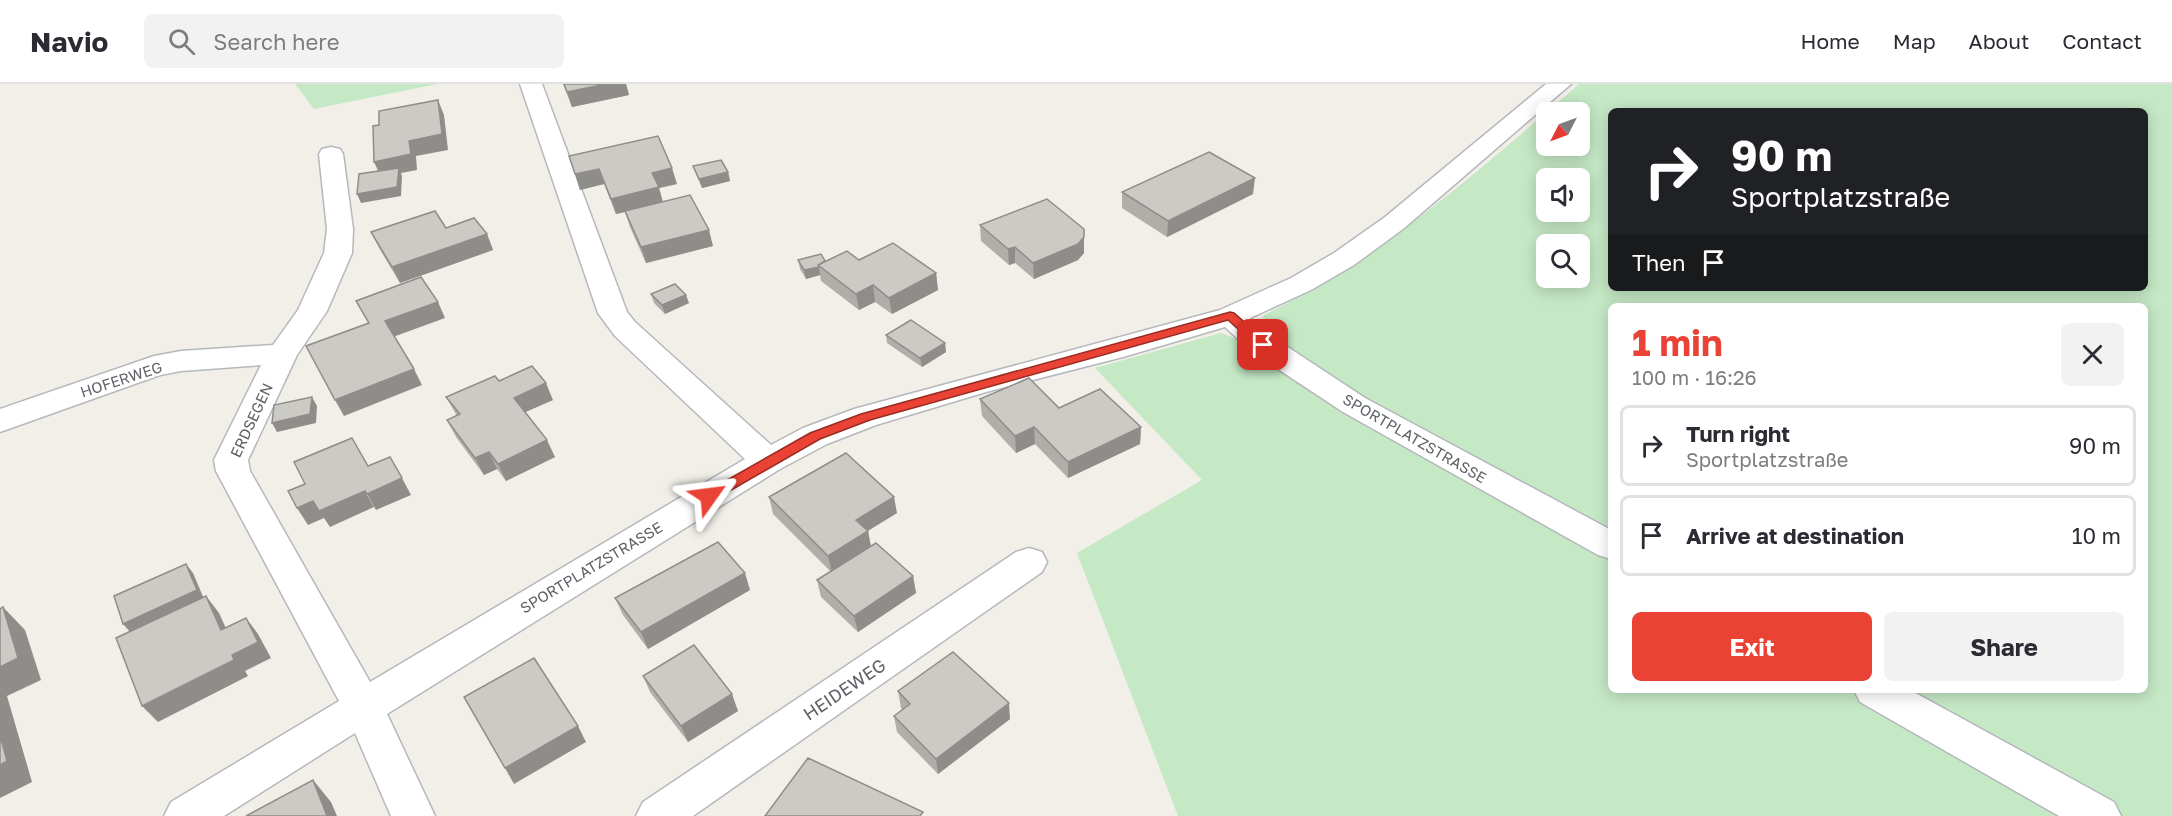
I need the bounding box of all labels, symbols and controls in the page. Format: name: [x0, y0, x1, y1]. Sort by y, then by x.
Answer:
search box: [144, 14, 564, 68]
text: Navio: [30, 25, 108, 58]
icon: search: [165, 25, 198, 58]
text: Search here: [213, 28, 339, 55]
text: Home: [1800, 28, 1860, 54]
text: Map: [1893, 28, 1936, 54]
text: About: [1969, 28, 2029, 54]
text: Contact: [2062, 28, 2142, 54]
north arrow: [1536, 102, 1590, 156]
map controls: [1536, 102, 1590, 288]
text: 90 m: [1731, 130, 1832, 180]
icon: right: [1632, 132, 1710, 210]
button: sound: [1536, 168, 1590, 222]
text: Sportplatzstraße: [1731, 181, 1950, 213]
button: search: [1536, 234, 1590, 288]
icon: arrive: [1697, 246, 1730, 279]
text: Then: [1632, 249, 1685, 276]
pin: [1237, 319, 1288, 370]
text: 1 min: [1632, 321, 1723, 364]
button: close: [2061, 323, 2124, 386]
icon: arrive: [1246, 328, 1279, 361]
street label: HOFERWEG: [78, 357, 164, 401]
text: 100 m · 16:26: [1632, 365, 1757, 389]
street label: ERDSEGEN: [226, 380, 276, 460]
street label: SPORTPLATZSTRASSE: [1340, 390, 1490, 486]
text: Turn right: [1686, 420, 1790, 447]
icon: right: [1635, 429, 1668, 462]
text: 90 m: [2069, 432, 2121, 459]
text: Sportplatzstraße: [1686, 447, 1848, 471]
position arrow: [677, 464, 741, 528]
street label: SPORTPLATZSTRASSE: [517, 517, 665, 617]
icon: arrive: [1635, 519, 1668, 552]
text: Arrive at destination: [1686, 522, 1904, 549]
text: 10 m: [2072, 522, 2121, 549]
button: Exit: [1632, 612, 1872, 681]
button: Share: [1884, 612, 2124, 681]
street label: HEIDEWEG: [799, 653, 889, 725]

